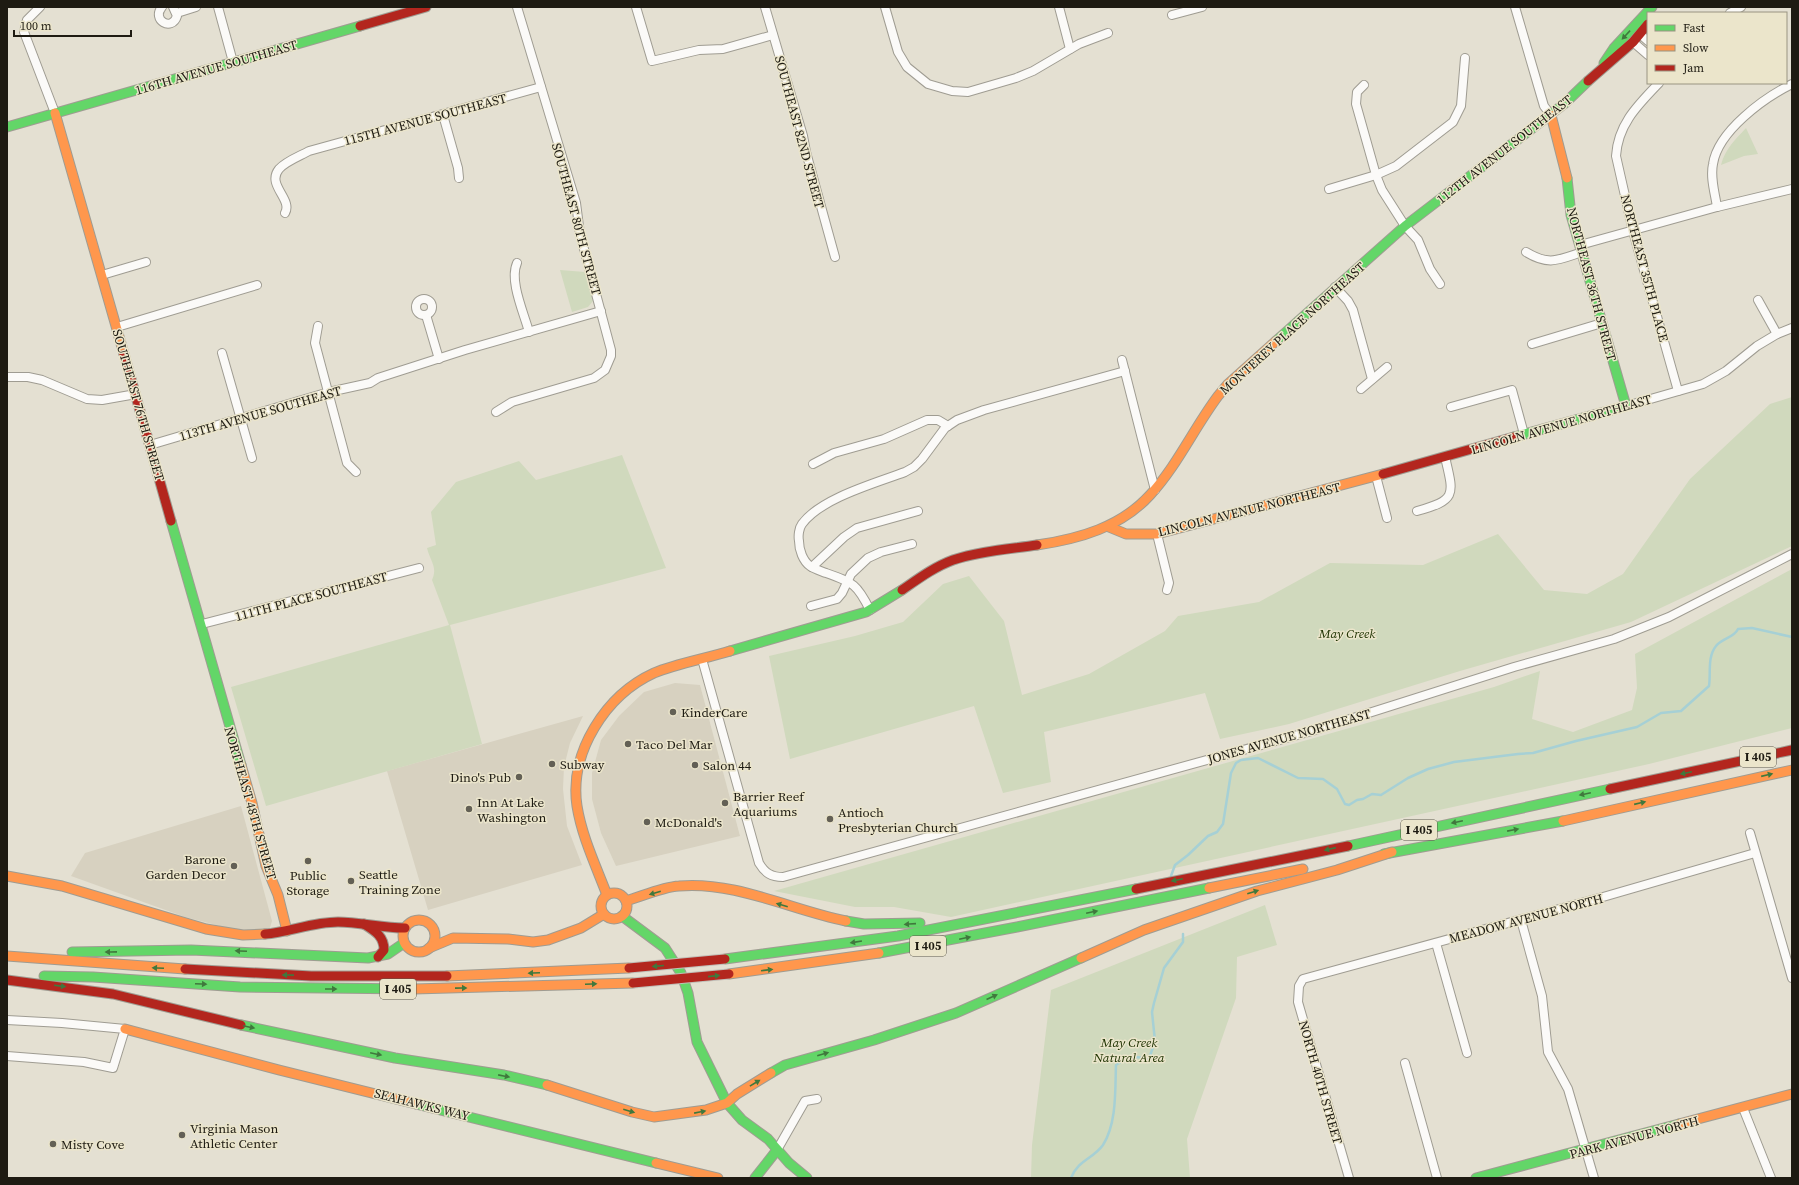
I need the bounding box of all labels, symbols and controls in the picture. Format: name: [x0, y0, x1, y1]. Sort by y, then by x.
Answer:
scale bar: [14, 12, 131, 38]
legend: [1647, 12, 1787, 84]
text: 100 m: [20, 18, 52, 34]
text: Fast: [1683, 20, 1705, 36]
one-way arrow: [1621, 30, 1630, 41]
street label: 116TH AVENUE SOUTHEAST: [133, 36, 299, 99]
text: Slow: [1683, 40, 1709, 56]
street label: SOUTHEAST 82ND STREET: [771, 54, 828, 211]
text: Jam: [1682, 60, 1704, 76]
street label: 115TH AVENUE SOUTHEAST: [342, 90, 508, 149]
street label: 112TH AVENUE SOUTHEAST: [1433, 91, 1576, 208]
street label: SOUTHEAST 80TH STREET: [548, 141, 605, 297]
street label: NORTHEAST 35TH PLACE: [1617, 193, 1672, 344]
street label: NORTHEAST 36TH STREET: [1563, 205, 1620, 363]
street label: MONTEREY PLACE NORTHEAST: [1216, 258, 1369, 398]
street label: SOUTHEAST 76TH STREET: [109, 327, 168, 483]
street label: 113TH AVENUE SOUTHEAST: [177, 382, 343, 445]
street label: LINCOLN AVENUE NORTHEAST: [1469, 390, 1654, 458]
street label: LINCOLN AVENUE NORTHEAST: [1156, 479, 1342, 540]
street label: 111TH PLACE SOUTHEAST: [233, 568, 389, 625]
park label: May Creek: [1318, 625, 1376, 642]
place label: KinderCare: [681, 704, 748, 721]
street label: JONES AVENUE NORTHEAST: [1205, 705, 1373, 768]
marker: KinderCare: [668, 707, 678, 717]
street label: NORTHEAST 48TH STREET: [221, 725, 281, 882]
place label: Taco Del Mar: [636, 736, 713, 753]
marker: Taco Del Mar: [623, 739, 633, 749]
road number: I 405: [1740, 747, 1776, 767]
place label: Subway: [560, 756, 605, 773]
place label: Salon 44: [703, 757, 752, 774]
marker: Subway: [547, 759, 557, 769]
marker: Salon 44: [690, 760, 700, 770]
place label: Dino's Pub: [450, 769, 511, 786]
one-way arrow: [1680, 770, 1693, 776]
marker: Dino's Pub: [514, 772, 524, 782]
one-way arrow: [1761, 772, 1774, 778]
place label: Barrier Reef Aquariums: [733, 788, 805, 820]
one-way arrow: [1578, 792, 1591, 798]
place label: Inn At Lake Washington: [477, 794, 546, 826]
marker: Barrier Reef Aquariums: [720, 798, 730, 808]
one-way arrow: [1634, 800, 1647, 806]
marker: Inn At Lake Washington: [464, 804, 474, 814]
place label: Antioch Presbyterian Church: [838, 804, 958, 836]
place label: McDonald's: [655, 814, 722, 831]
marker: Antioch Presbyterian Church: [825, 814, 835, 824]
marker: McDonald's: [642, 817, 652, 827]
one-way arrow: [1451, 819, 1464, 825]
road number: I 405: [1401, 820, 1437, 840]
one-way arrow: [1507, 827, 1519, 833]
one-way arrow: [1324, 847, 1337, 853]
place label: Barone Garden Decor: [145, 851, 226, 883]
marker: Public Storage: [303, 856, 313, 866]
marker: Barone Garden Decor: [229, 861, 239, 871]
place label: Seattle Training Zone: [359, 866, 441, 898]
place label: Public Storage: [287, 867, 330, 899]
marker: Seattle Training Zone: [346, 876, 356, 886]
one-way arrow: [1170, 878, 1183, 884]
one-way arrow: [1247, 889, 1259, 895]
one-way arrow: [649, 890, 662, 896]
street label: MEADOW AVENUE NORTH: [1447, 890, 1605, 947]
one-way arrow: [776, 902, 788, 908]
one-way arrow: [1086, 908, 1098, 914]
one-way arrow: [904, 920, 916, 927]
one-way arrow: [959, 935, 971, 941]
road number: I 405: [910, 936, 946, 956]
one-way arrow: [850, 939, 862, 945]
one-way arrow: [105, 948, 117, 955]
one-way arrow: [234, 948, 247, 954]
one-way arrow: [652, 962, 664, 969]
one-way arrow: [152, 965, 164, 972]
one-way arrow: [761, 967, 773, 973]
one-way arrow: [527, 970, 540, 976]
one-way arrow: [282, 971, 294, 978]
one-way arrow: [708, 972, 720, 979]
road number: I 405: [380, 979, 416, 999]
one-way arrow: [195, 981, 207, 988]
one-way arrow: [585, 981, 597, 988]
one-way arrow: [54, 983, 66, 989]
one-way arrow: [455, 985, 468, 991]
one-way arrow: [325, 986, 338, 992]
one-way arrow: [986, 994, 997, 1000]
street label: NORTH 40TH STREET: [1295, 1018, 1346, 1146]
one-way arrow: [243, 1024, 255, 1030]
park label: May Creek Natural Area: [1092, 1034, 1165, 1066]
one-way arrow: [817, 1051, 829, 1057]
one-way arrow: [370, 1052, 382, 1058]
one-way arrow: [498, 1073, 510, 1079]
one-way arrow: [749, 1079, 761, 1086]
street label: SEAHAWKS WAY: [372, 1084, 472, 1125]
one-way arrow: [623, 1108, 635, 1114]
one-way arrow: [694, 1108, 706, 1114]
street label: PARK AVENUE NORTH: [1568, 1112, 1701, 1163]
place label: Virginia Mason Athletic Center: [190, 1120, 278, 1152]
marker: Virginia Mason Athletic Center: [177, 1130, 187, 1140]
place label: Misty Cove: [61, 1136, 125, 1153]
marker: Misty Cove: [48, 1139, 58, 1149]

